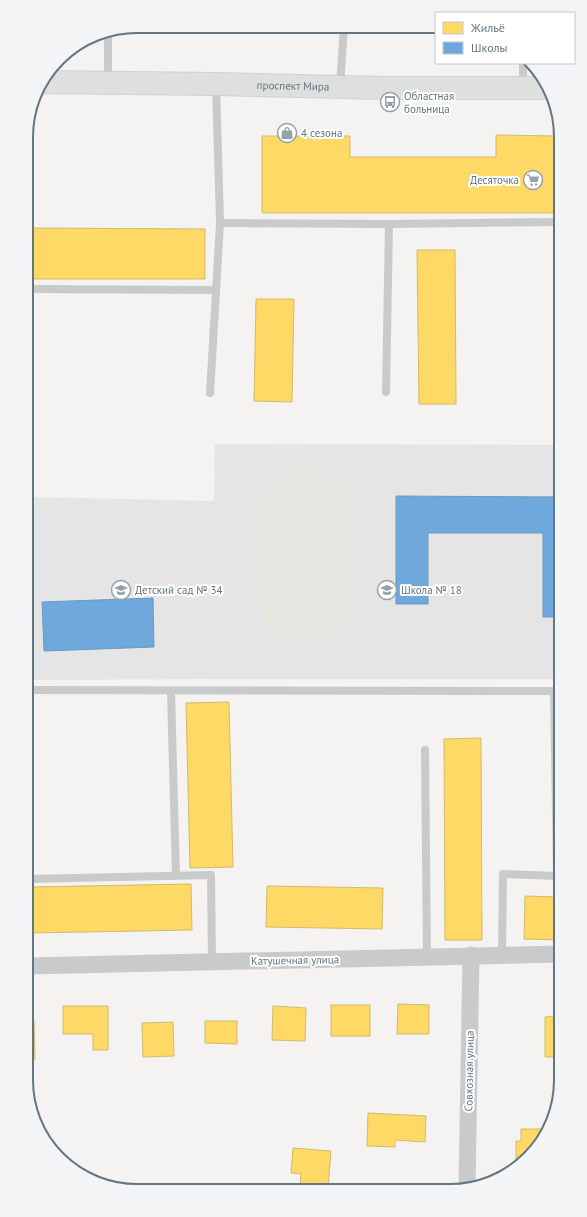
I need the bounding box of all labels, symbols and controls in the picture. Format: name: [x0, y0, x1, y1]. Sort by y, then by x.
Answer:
legend: [435, 12, 575, 64]
text: Жильё: [470, 20, 505, 35]
text: Школы: [471, 40, 507, 55]
street label: проспект Мира: [257, 78, 329, 94]
place label: Областная больница: [404, 89, 454, 116]
bus stop icon: Областная больница: [379, 91, 401, 113]
shop icon: 4 сезона: [276, 122, 298, 144]
place label: 4 сезона: [301, 126, 342, 140]
supermarket icon: Десяточка: [522, 169, 544, 191]
place label: Десяточка: [470, 173, 519, 187]
school or university icon: Детский сад № 34: [110, 579, 132, 601]
school or university icon: Школа № 18: [376, 579, 398, 601]
place label: Детский сад № 34: [135, 583, 223, 597]
place label: Школа № 18: [401, 583, 462, 597]
street label: Катушечная улица: [251, 952, 339, 968]
street label: Совхозная улица: [461, 1030, 477, 1112]

